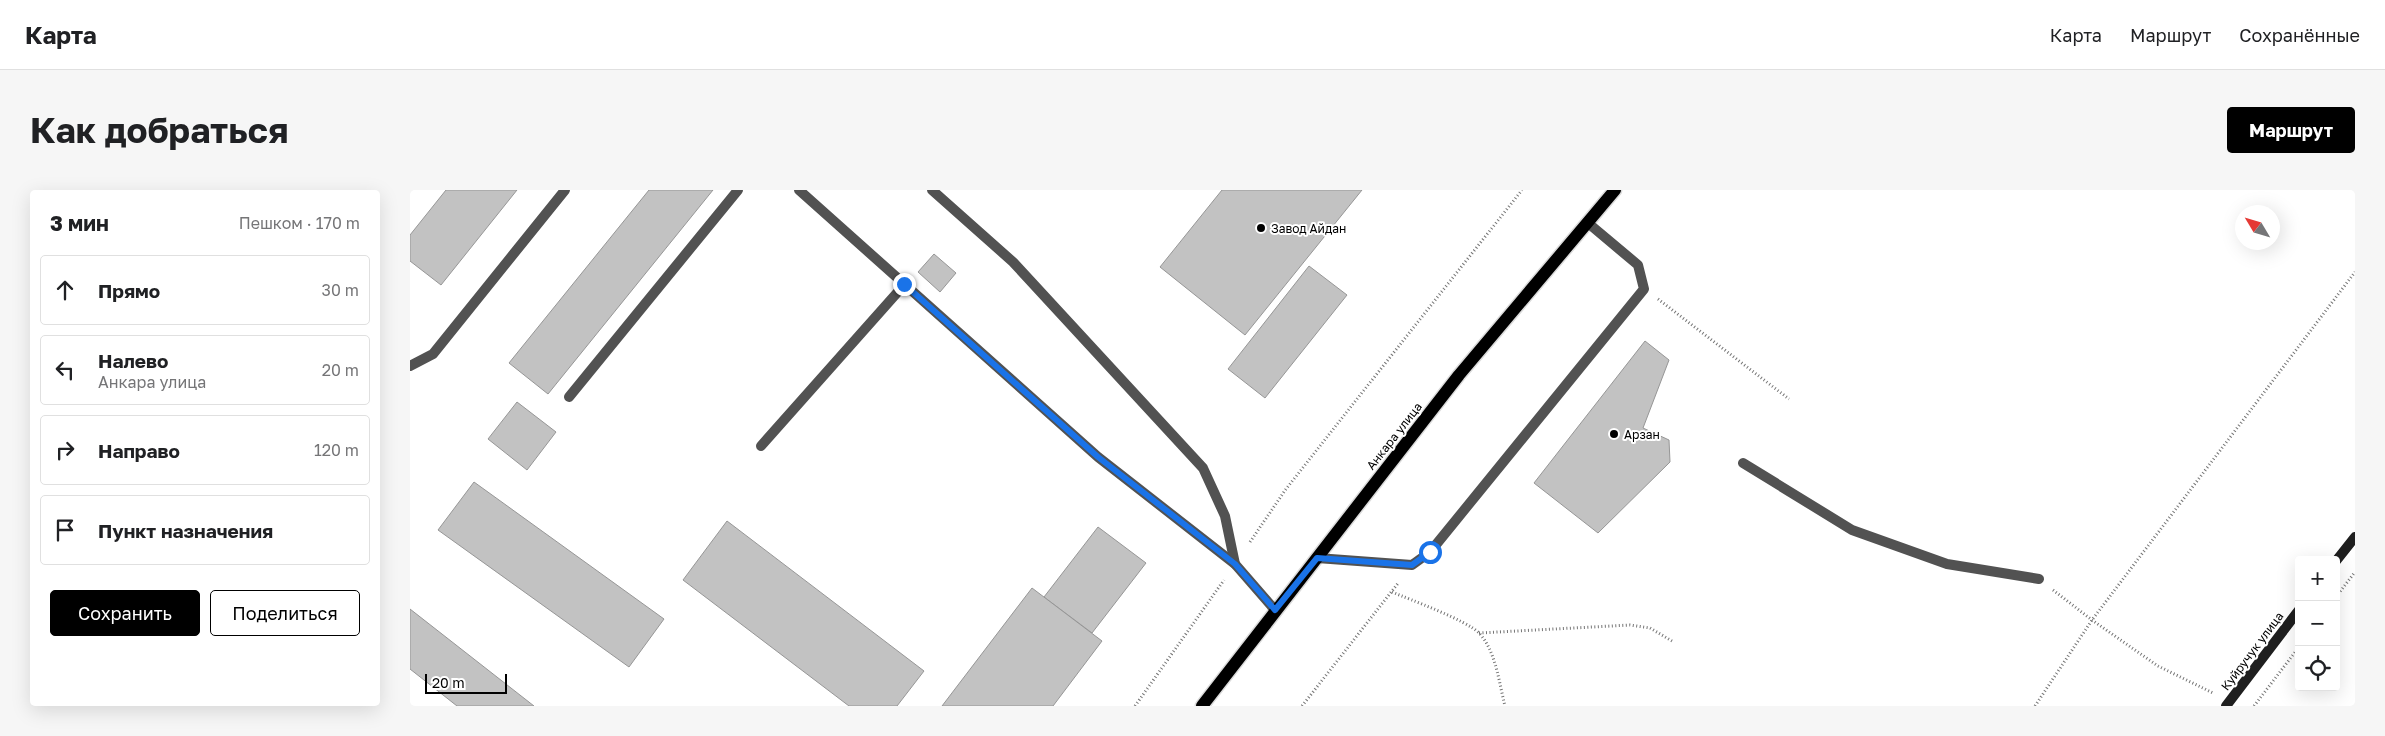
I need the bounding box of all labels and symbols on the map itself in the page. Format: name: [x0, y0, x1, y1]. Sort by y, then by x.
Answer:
north arrow: [2235, 205, 2280, 250]
place label: Завод Айдан: [1271, 221, 1346, 236]
marker: Завод Айдан: [1255, 222, 1267, 234]
route end: [893, 273, 916, 296]
street label: Анкара улица: [1363, 399, 1425, 473]
place label: Арзан: [1624, 427, 1660, 442]
marker: Арзан: [1608, 428, 1620, 440]
route start: [1419, 541, 1442, 564]
street label: Куйручук улица: [2218, 609, 2286, 693]
scale bar: [425, 671, 508, 694]

